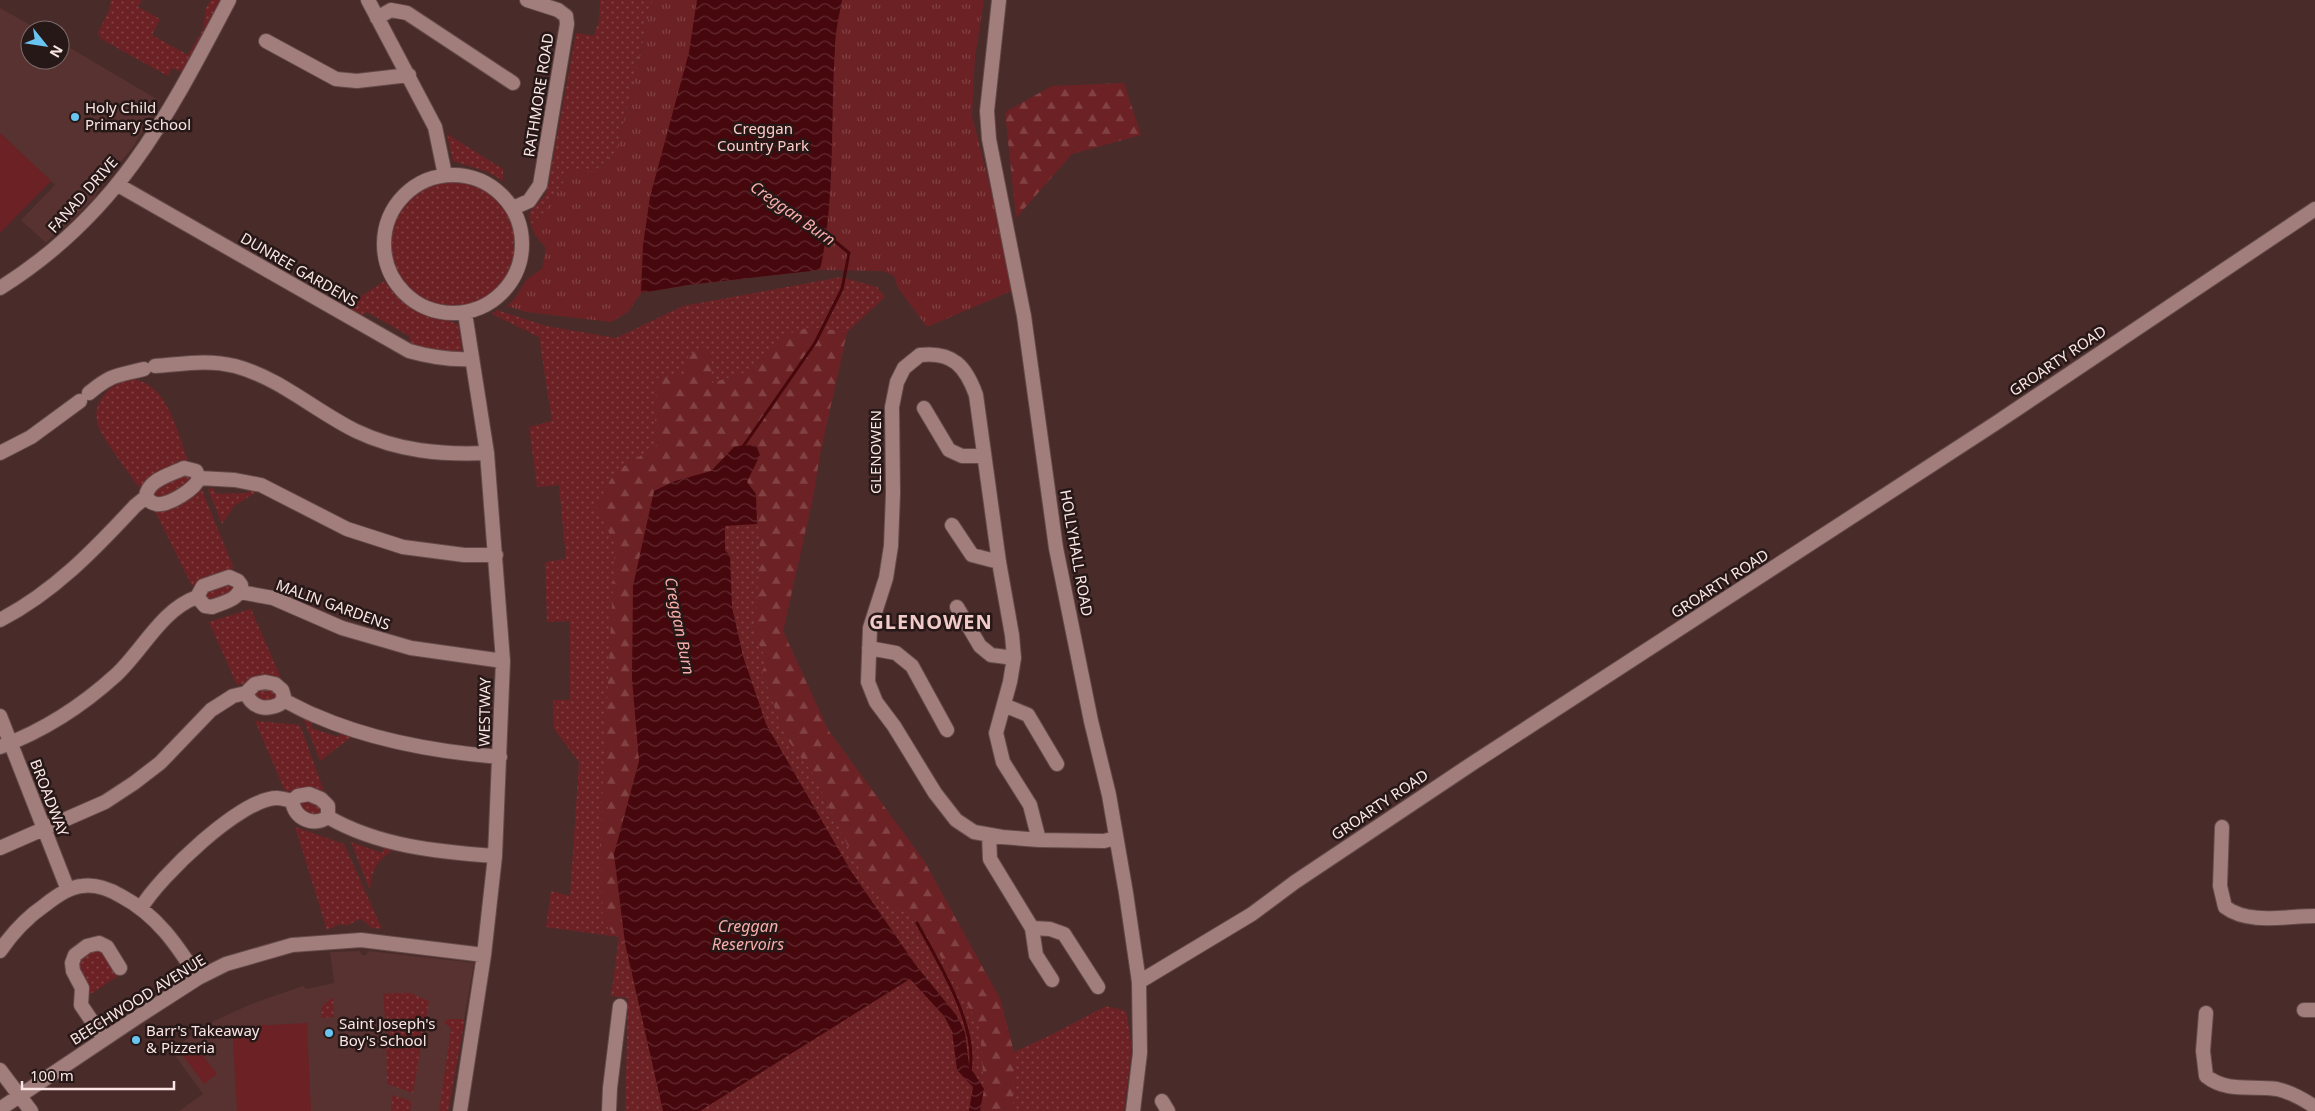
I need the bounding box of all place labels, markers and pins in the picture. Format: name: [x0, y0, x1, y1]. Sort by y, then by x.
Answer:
place label: Holy Child Primary School: [85, 97, 191, 134]
marker: Holy Child Primary School: [69, 111, 81, 123]
place label: Saint Joseph's Boy's School: [339, 1013, 435, 1050]
place label: Barr's Takeaway & Pizzeria: [146, 1020, 260, 1057]
marker: Saint Joseph's Boy's School: [323, 1027, 335, 1039]
marker: Barr's Takeaway & Pizzeria: [130, 1034, 142, 1046]

